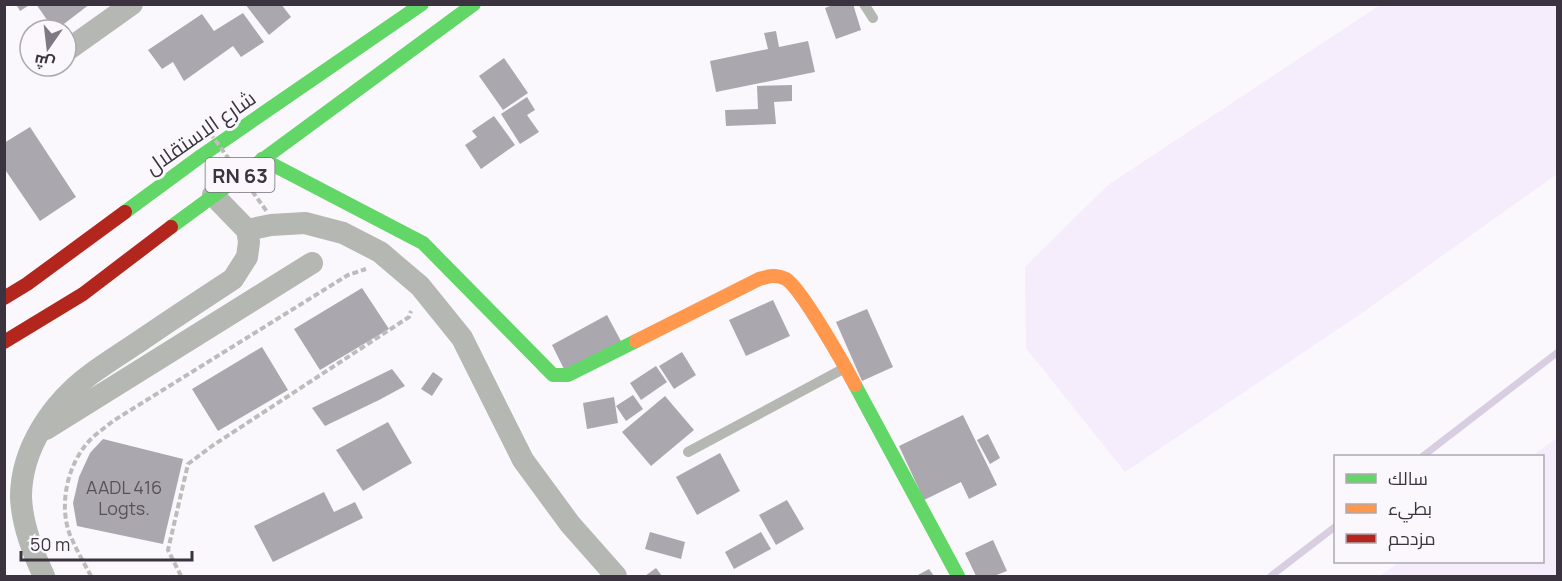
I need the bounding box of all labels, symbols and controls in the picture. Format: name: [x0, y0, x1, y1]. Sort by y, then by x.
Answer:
north arrow: [18, 18, 78, 78]
text: ش: [32, 49, 57, 76]
street label: شارع الاستقلال: [139, 84, 261, 181]
road number: RN 63: [206, 158, 274, 192]
legend: [1334, 455, 1544, 563]
text: سالك: [1388, 466, 1428, 490]
house number: AADL 416 Logts.: [86, 475, 162, 520]
text: بطيء: [1388, 496, 1432, 523]
scale bar: [21, 524, 192, 562]
text: مزدحم: [1388, 526, 1436, 551]
text: 50 m: [30, 532, 70, 556]

